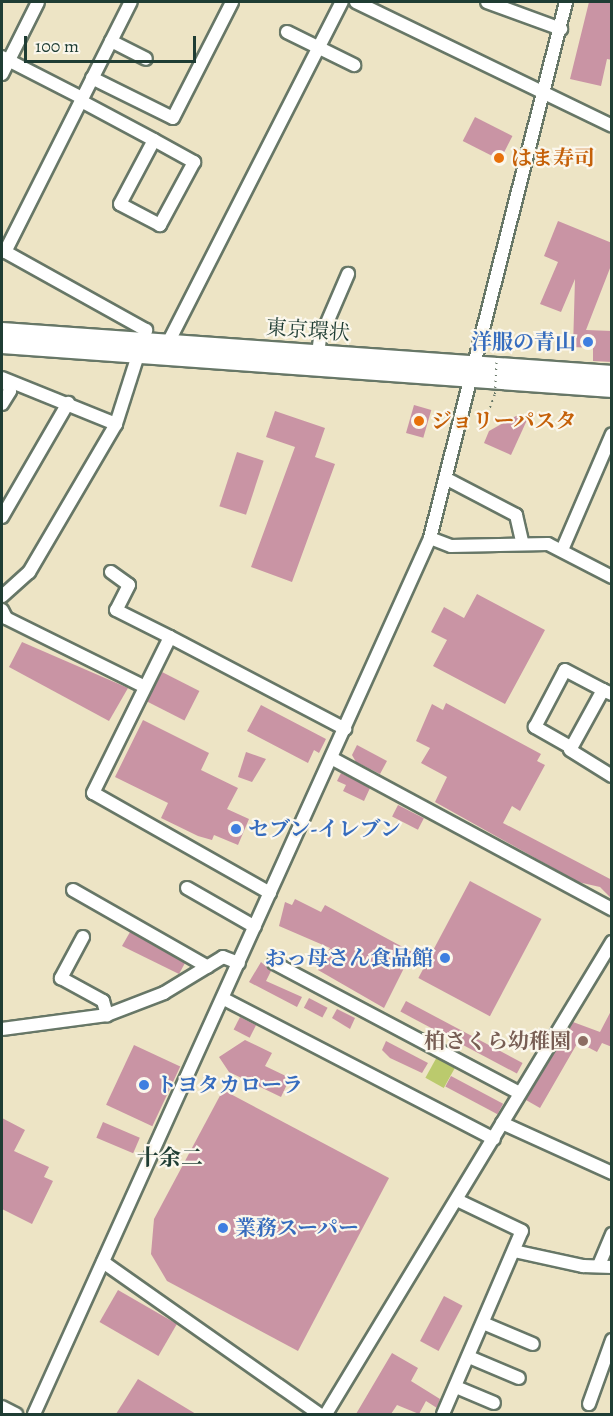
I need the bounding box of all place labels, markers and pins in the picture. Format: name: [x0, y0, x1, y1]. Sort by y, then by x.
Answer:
place label: はま寿司: [511, 145, 595, 171]
marker: はま寿司: [492, 151, 506, 165]
place label: 洋服の青山: [471, 329, 576, 355]
marker: 洋服の青山: [581, 335, 595, 349]
place label: ジョリーパスタ: [431, 408, 578, 434]
marker: ジョリーパスタ: [412, 414, 426, 428]
place label: セブン-イレブン: [248, 816, 402, 842]
marker: セブン-イレブン: [229, 822, 243, 836]
place label: おっ母さん食品館: [265, 945, 433, 971]
marker: おっ母さん食品館: [438, 951, 452, 965]
place label: 柏さくら幼稚園: [424, 1028, 571, 1054]
marker: 柏さくら幼稚園: [576, 1034, 590, 1048]
place label: トヨタカローラ: [156, 1072, 303, 1098]
marker: トヨタカローラ: [137, 1078, 151, 1092]
place label: 業務スーパー: [235, 1215, 360, 1241]
marker: 業務スーパー: [216, 1221, 230, 1235]

